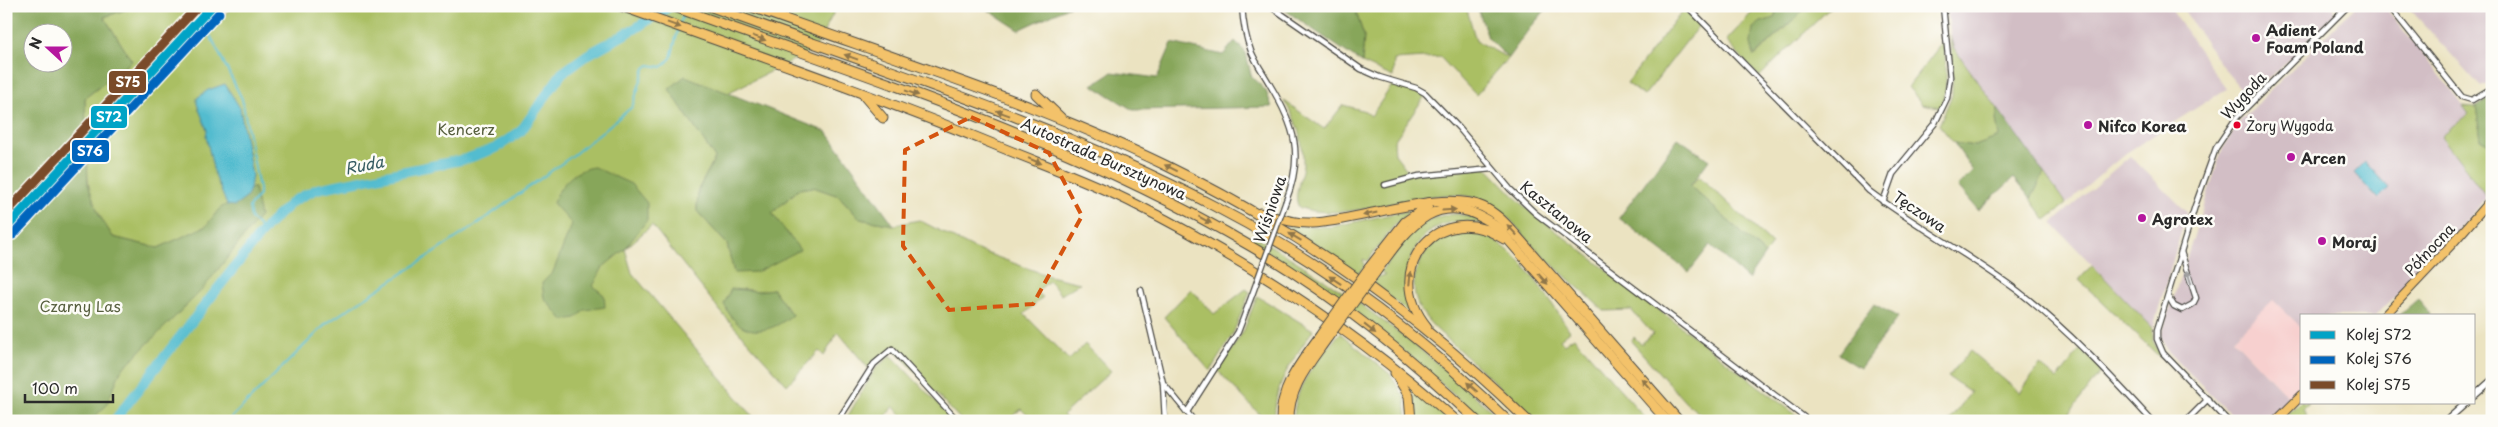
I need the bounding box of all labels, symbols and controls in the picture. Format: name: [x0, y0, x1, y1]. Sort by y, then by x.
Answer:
place label: Adient Foam Poland: [2266, 18, 2364, 58]
one-way arrow: [667, 21, 682, 29]
north arrow: [22, 22, 72, 72]
marker: Adient Foam Poland: [2250, 32, 2262, 44]
text: N: [24, 34, 47, 52]
one-way arrow: [752, 34, 767, 42]
one-way arrow: [843, 53, 858, 60]
street label: Wygoda: [2215, 65, 2272, 124]
line badge: S75: [108, 70, 147, 94]
text: S75: [115, 71, 141, 92]
one-way arrow: [905, 89, 920, 97]
line badge: S72: [90, 105, 128, 129]
text: S72: [96, 106, 122, 127]
one-way arrow: [995, 109, 1010, 117]
street label: Autostrada Bursztynowa: [1018, 111, 1191, 205]
place label: Nifco Korea: [2098, 114, 2187, 137]
place label: Żory Wygoda: [2246, 115, 2334, 136]
park label: Kencerz: [437, 117, 495, 140]
marker: Nifco Korea: [2082, 119, 2094, 131]
marker: Żory Wygoda: [2232, 120, 2242, 130]
line badge: S76: [71, 139, 110, 163]
text: S76: [77, 140, 103, 161]
place label: Arcen: [2301, 146, 2346, 169]
water label: Ruda: [343, 148, 387, 180]
marker: Arcen: [2285, 151, 2297, 163]
one-way arrow: [1028, 157, 1043, 165]
one-way arrow: [1164, 164, 1178, 172]
street label: Wiśniowa: [1247, 172, 1291, 246]
street label: Kasztanowa: [1516, 174, 1598, 248]
street label: Tęczowa: [1889, 185, 1952, 238]
one-way arrow: [1441, 206, 1457, 214]
place label: Agrotex: [2152, 207, 2213, 230]
one-way arrow: [1361, 211, 1377, 219]
marker: Agrotex: [2136, 212, 2148, 224]
one-way arrow: [1198, 216, 1213, 224]
street label: Północna: [2398, 217, 2460, 281]
one-way arrow: [1506, 224, 1517, 236]
place label: Moraj: [2332, 230, 2377, 253]
one-way arrow: [1289, 233, 1302, 242]
marker: Moraj: [2316, 235, 2328, 247]
one-way arrow: [1406, 270, 1414, 286]
one-way arrow: [2185, 270, 2193, 285]
one-way arrow: [1537, 273, 1549, 285]
one-way arrow: [1328, 275, 1342, 285]
park label: Czarny Las: [39, 294, 121, 317]
legend: [2300, 314, 2476, 404]
text: Kolej S72: [2346, 322, 2412, 345]
one-way arrow: [1363, 324, 1376, 335]
text: Kolej S76: [2346, 346, 2412, 369]
scale bar: [25, 372, 112, 404]
text: Kolej S75: [2346, 372, 2411, 395]
text: 100 m: [32, 376, 78, 399]
one-way arrow: [1641, 378, 1652, 391]
one-way arrow: [1466, 382, 1479, 393]

